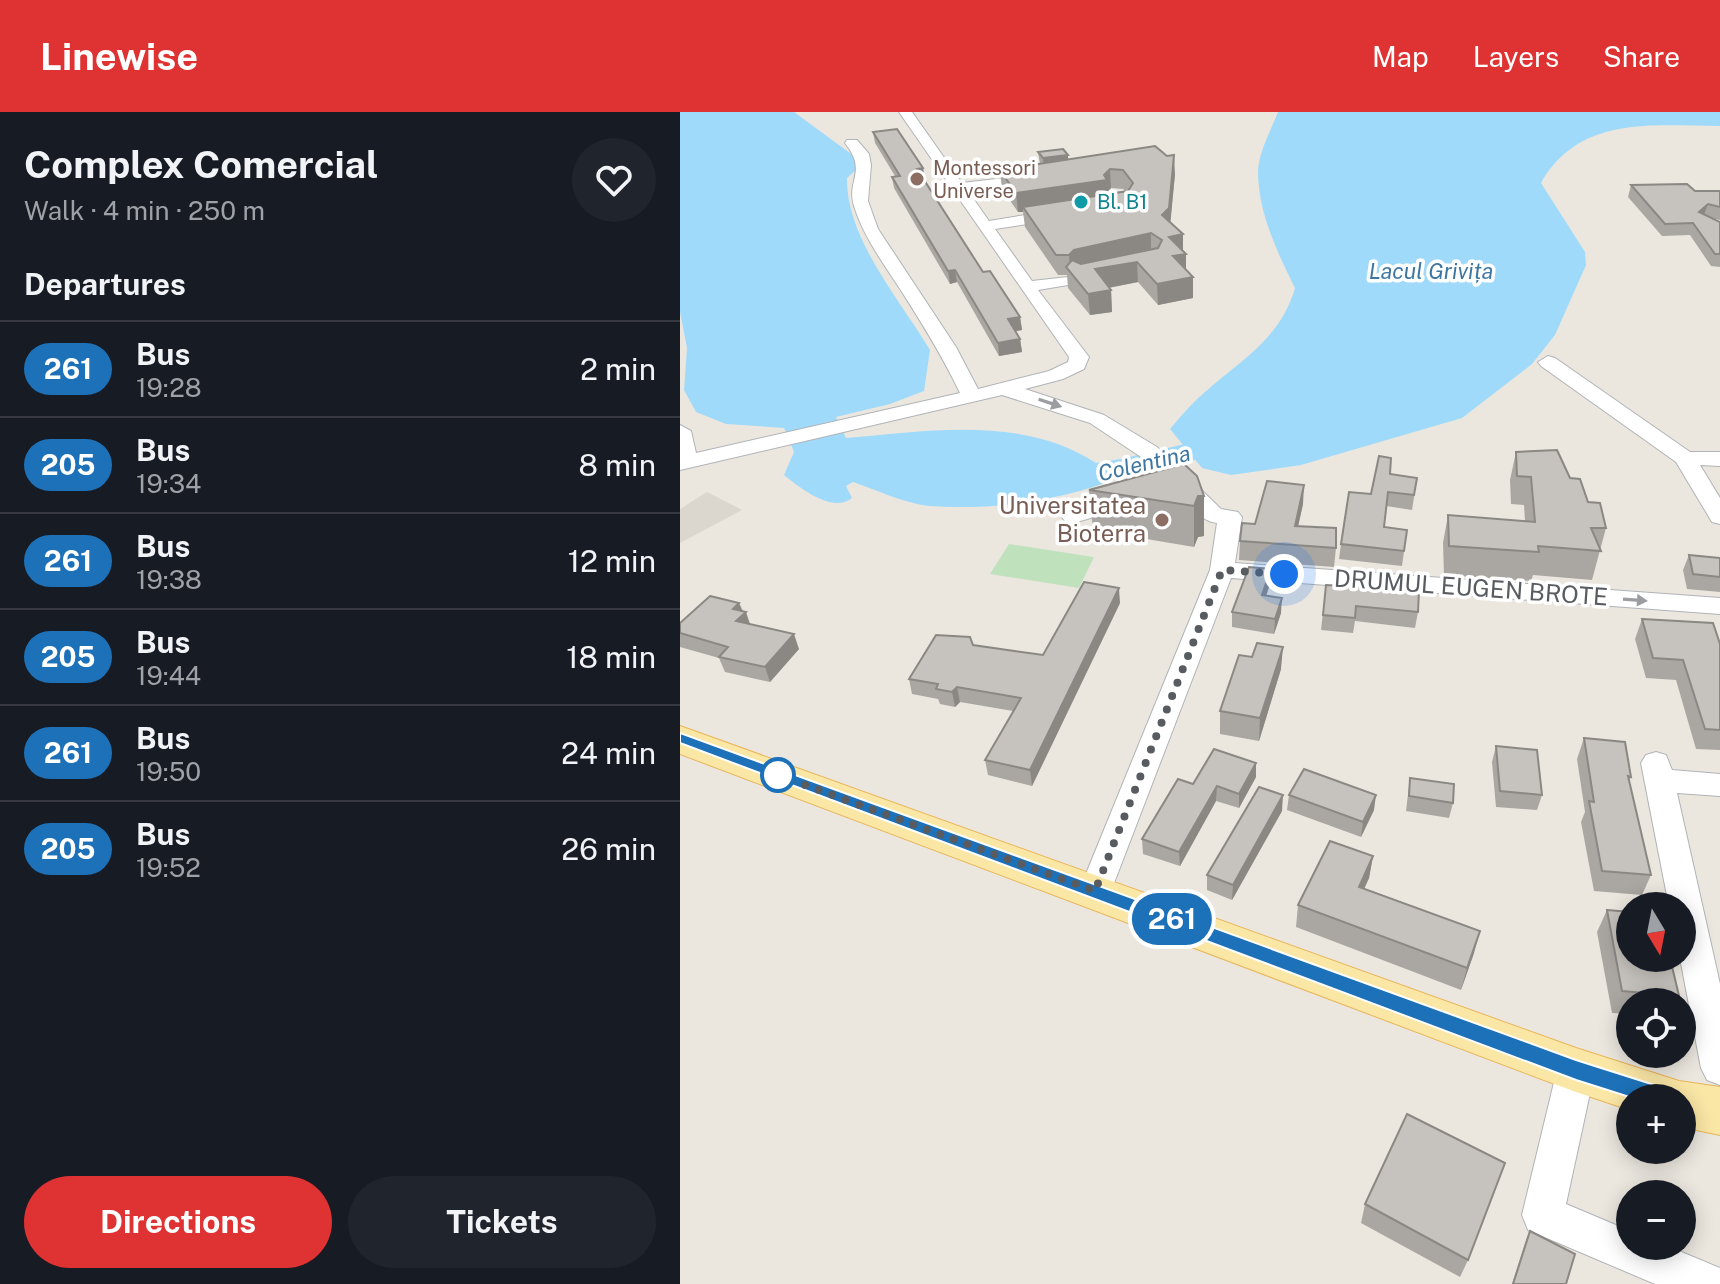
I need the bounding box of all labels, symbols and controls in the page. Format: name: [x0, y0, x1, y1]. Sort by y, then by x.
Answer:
text: Linewise: [40, 34, 198, 79]
text: Map: [1372, 40, 1429, 73]
text: Layers: [1473, 40, 1559, 73]
text: Share: [1603, 40, 1680, 73]
button: heart: [572, 138, 656, 222]
text: Complex Comercial: [24, 142, 379, 187]
place label: Montessori Universe: [933, 156, 1036, 203]
marker: Montessori Universe: [908, 170, 926, 188]
place label: Bl. B1: [1097, 190, 1147, 214]
marker: Bl. B1: [1072, 193, 1090, 211]
text: Walk · 4 min · 250 m: [24, 195, 265, 226]
water label: Lacul Grivița: [1369, 258, 1493, 284]
text: Departures: [24, 266, 186, 302]
text: Bus: [136, 336, 190, 372]
text: 2 min: [580, 351, 656, 387]
text: 261: [44, 352, 92, 385]
text: 19:28: [136, 372, 202, 403]
one-way arrow: [1038, 398, 1062, 410]
text: Bus: [136, 432, 190, 468]
water label: Colentina: [1095, 440, 1193, 486]
text: 8 min: [578, 447, 656, 483]
text: 205: [41, 448, 95, 481]
text: 19:34: [136, 468, 201, 499]
place label: Universitatea Bioterra: [999, 491, 1146, 547]
marker: Universitatea Bioterra: [1153, 511, 1171, 529]
text: Bus: [136, 528, 190, 564]
text: 12 min: [568, 543, 656, 579]
text: 261: [44, 544, 92, 577]
your location: [1264, 554, 1304, 594]
street label: DRUMUL EUGEN BROTE: [1333, 563, 1609, 611]
text: 19:38: [136, 564, 202, 595]
one-way arrow: [1623, 594, 1648, 607]
text: Bus: [136, 624, 190, 660]
text: 18 min: [566, 639, 656, 675]
text: 205: [41, 640, 95, 673]
text: 19:44: [136, 660, 201, 691]
text: Bus: [136, 720, 190, 756]
text: 24 min: [561, 735, 656, 771]
text: 261: [44, 736, 92, 769]
text: 19:50: [136, 756, 201, 787]
unlabelled marker: [761, 758, 795, 792]
text: Bus: [136, 816, 190, 852]
text: 26 min: [561, 831, 656, 867]
text: 205: [41, 832, 95, 865]
text: 19:52: [136, 852, 201, 883]
north arrow: [1616, 892, 1696, 972]
map controls: [1616, 892, 1696, 1260]
line badge: 261: [1126, 893, 1218, 945]
text: 261: [1148, 902, 1196, 935]
button: locate: [1616, 988, 1696, 1068]
button: +: [1616, 1084, 1696, 1164]
button: Directions: [24, 1176, 332, 1268]
button: Tickets: [348, 1176, 656, 1268]
button: −: [1616, 1180, 1696, 1260]

